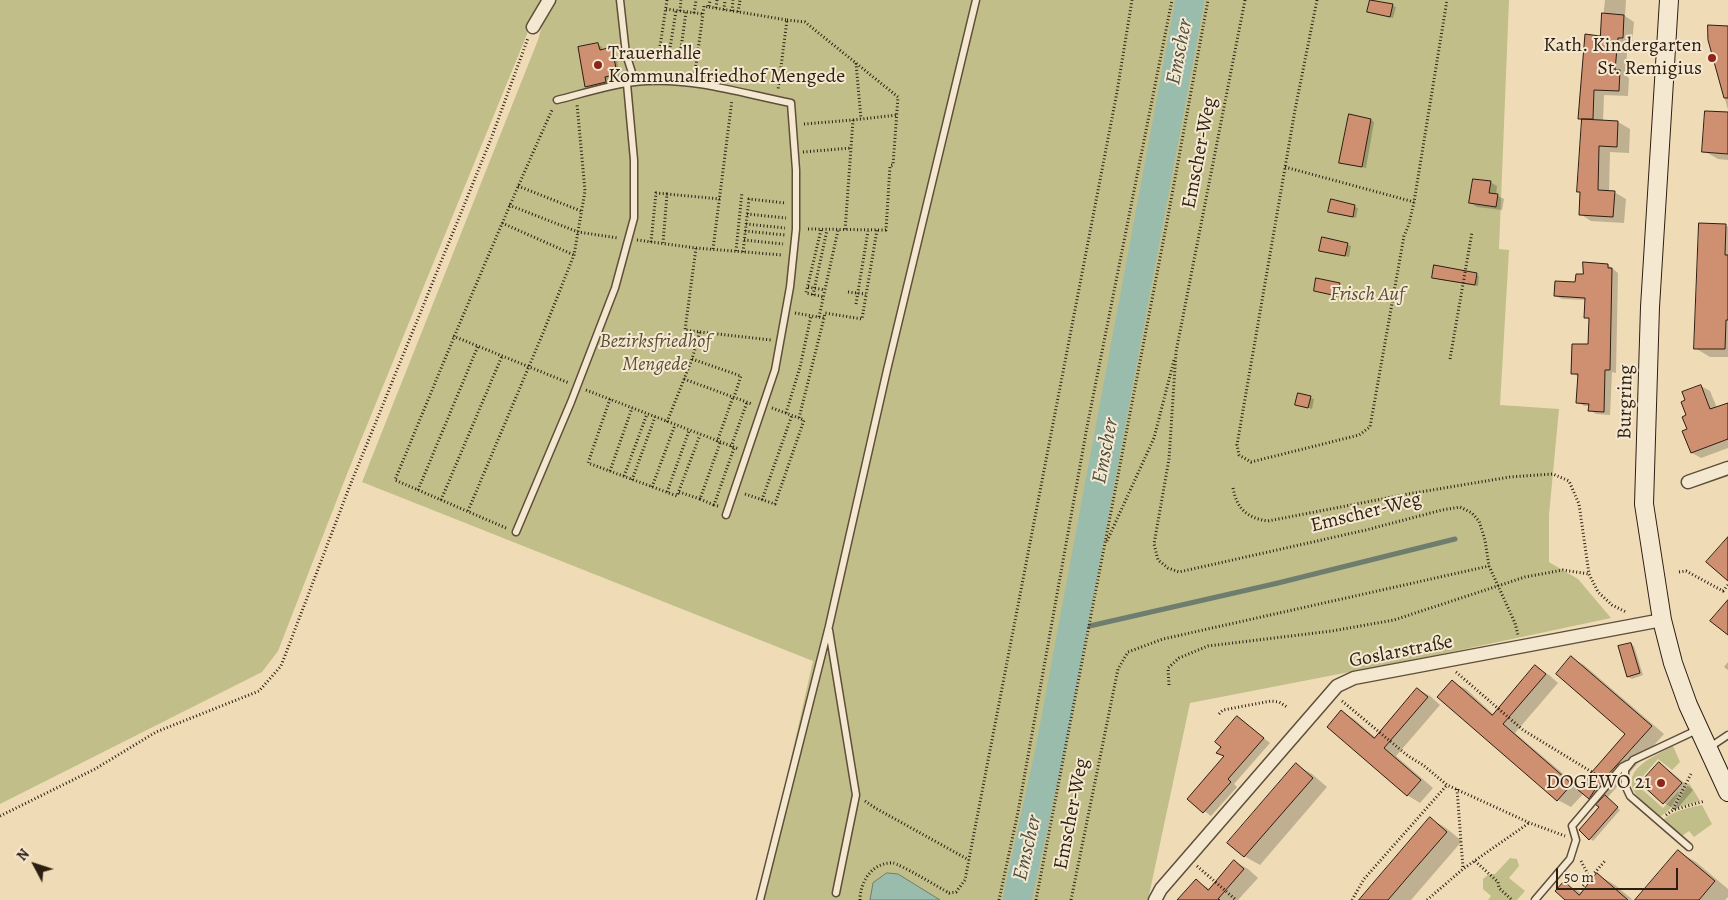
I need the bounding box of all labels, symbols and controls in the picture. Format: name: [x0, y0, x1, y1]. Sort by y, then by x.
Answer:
water label: Emscher: [1161, 17, 1199, 87]
place label: Kath. Kindergarten St. Remigius: [1543, 34, 1702, 81]
place label: Trauerhalle Kommunalfriedhof Mengede: [608, 42, 845, 89]
marker: Kath. Kindergarten St. Remigius: [1706, 52, 1718, 64]
marker: Trauerhalle Kommunalfriedhof Mengede: [592, 59, 604, 71]
street label: Emscher-Weg: [1177, 95, 1223, 211]
park label: Frisch Auf: [1330, 283, 1404, 307]
park label: Bezirksfriedhof Mengede: [599, 330, 711, 377]
street label: Burgring: [1613, 364, 1639, 440]
water label: Emscher: [1087, 416, 1125, 486]
street label: Emscher-Weg: [1308, 488, 1424, 538]
street label: Goslarstraße: [1347, 630, 1455, 674]
street label: Emscher-Weg: [1049, 756, 1095, 872]
place label: DOGEWO 21: [1546, 771, 1651, 795]
marker: DOGEWO 21: [1655, 777, 1667, 789]
water label: Emscher: [1008, 813, 1048, 883]
north arrow: [10, 840, 60, 890]
text: N: [13, 845, 34, 865]
scale bar: [1558, 858, 1680, 890]
text: 50 m: [1564, 867, 1594, 887]

